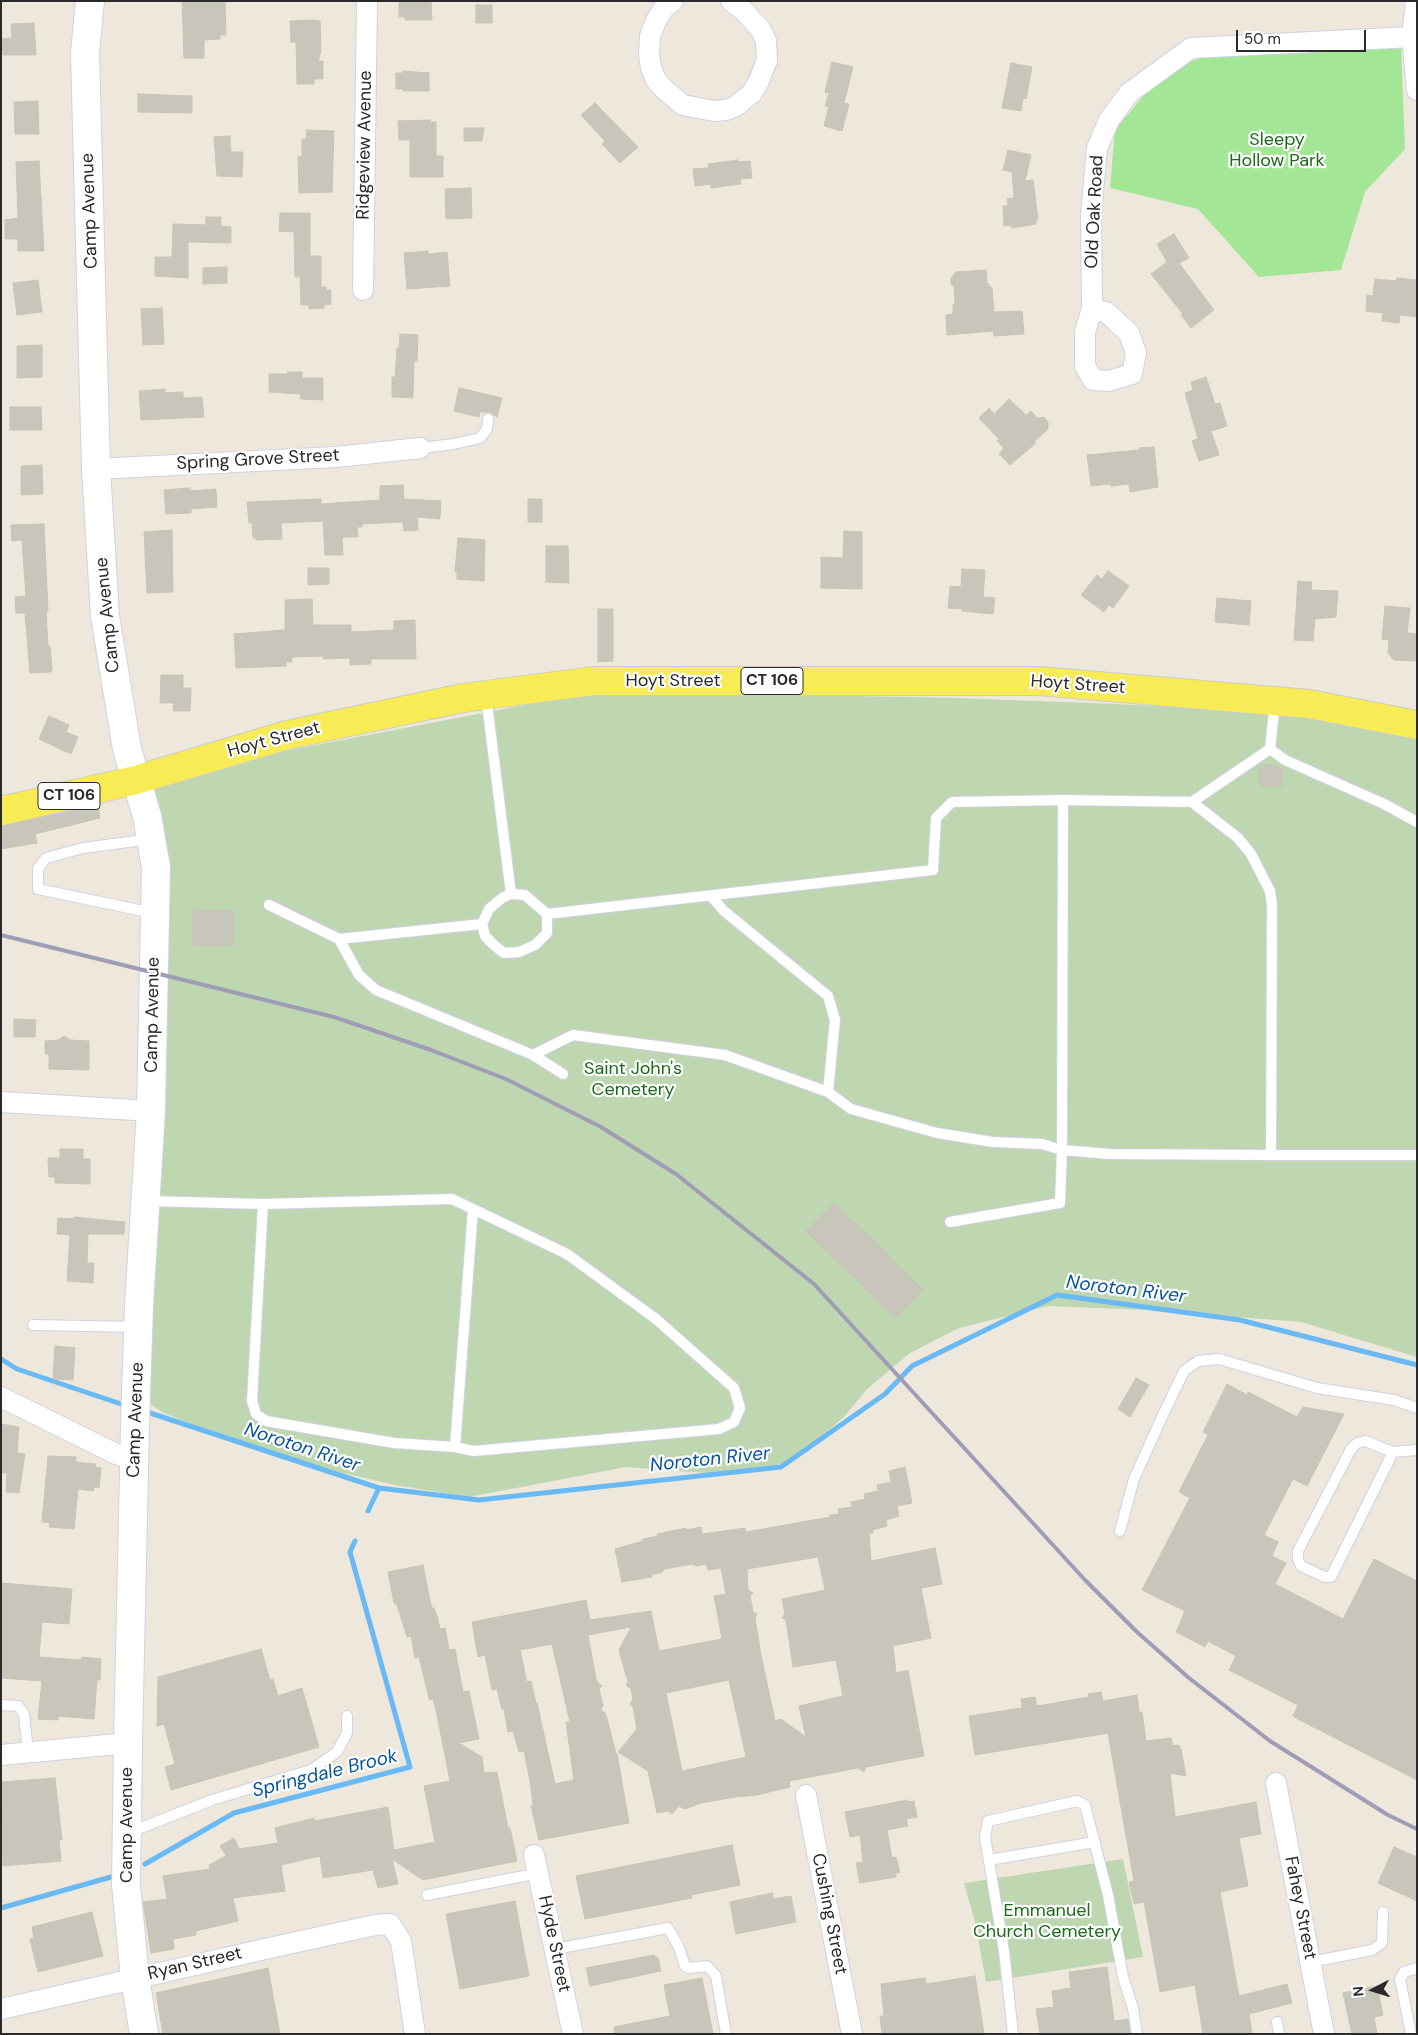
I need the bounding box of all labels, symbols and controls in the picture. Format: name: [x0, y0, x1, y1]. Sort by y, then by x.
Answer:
scale bar: [1238, 20, 1368, 52]
text: 50 m: [1244, 29, 1281, 49]
street label: Ridgeview Avenue: [353, 70, 377, 220]
park label: Sleepy Hollow Park: [1229, 129, 1325, 172]
street label: Camp Avenue: [77, 153, 103, 269]
street label: Old Oak Road: [1081, 155, 1109, 269]
street label: Spring Grove Street: [176, 445, 340, 475]
street label: Camp Avenue: [91, 556, 125, 674]
road number: CT 106: [741, 668, 803, 694]
street label: Hoyt Street: [625, 670, 721, 692]
street label: Hoyt Street: [1030, 671, 1126, 699]
street label: Hoyt Street: [225, 717, 323, 763]
road number: CT 106: [38, 782, 100, 809]
street label: Camp Avenue: [141, 957, 165, 1073]
park label: Saint John's Cemetery: [584, 1058, 682, 1100]
water label: Noroton River: [1065, 1271, 1187, 1309]
street label: Camp Avenue: [123, 1362, 149, 1478]
water label: Noroton River: [241, 1419, 363, 1477]
water label: Noroton River: [649, 1442, 771, 1478]
water label: Springdale Brook: [250, 1745, 400, 1803]
street label: Camp Avenue: [116, 1767, 138, 1883]
street label: Cushing Street: [807, 1852, 851, 1976]
street label: Fahey Street: [1279, 1854, 1321, 1962]
street label: Hyde Street: [533, 1893, 575, 1995]
park label: Emmanuel Church Cemetery: [973, 1900, 1121, 1942]
street label: Ryan Street: [146, 1943, 244, 1985]
north arrow: [1348, 1965, 1398, 2015]
text: N: [1349, 1985, 1367, 1997]

